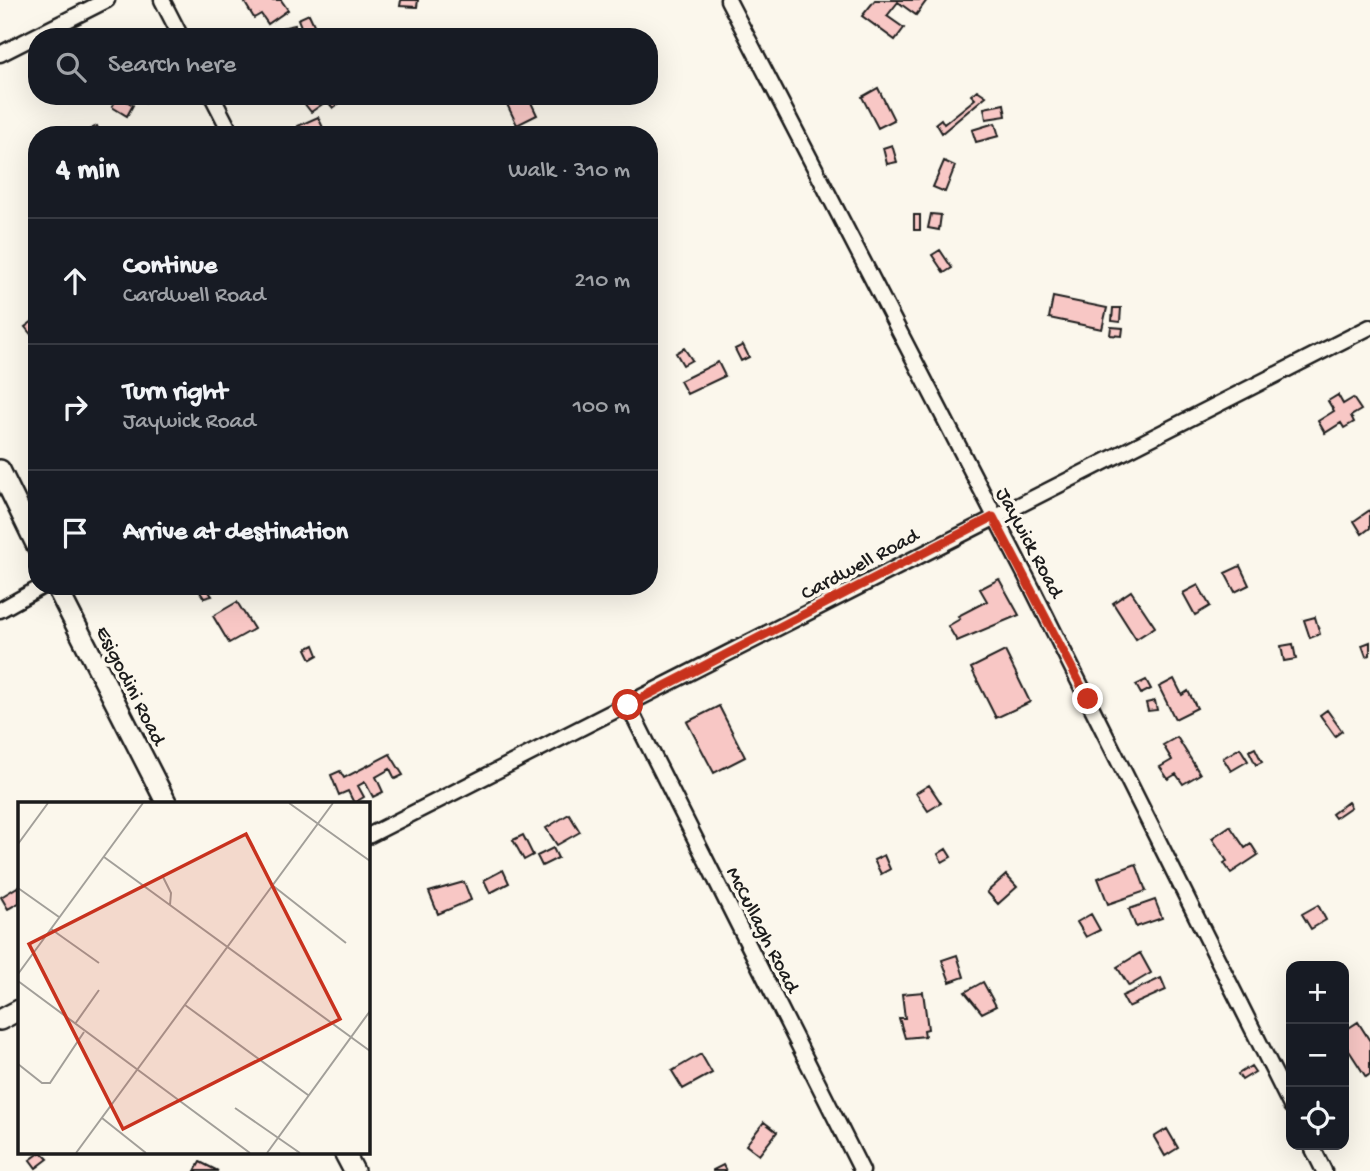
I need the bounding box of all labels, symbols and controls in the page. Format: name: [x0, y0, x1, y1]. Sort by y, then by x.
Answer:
search box: [28, 28, 658, 105]
icon: search: [52, 48, 90, 86]
text: Search here: [108, 51, 236, 82]
text: 4 min: [56, 154, 119, 189]
text: Walk · 310 m: [508, 158, 630, 185]
text: Continue: [123, 252, 217, 283]
icon: ahead: [56, 262, 94, 300]
text: 210 m: [575, 268, 630, 295]
text: Cardwell Road: [123, 283, 265, 310]
text: Turn right: [123, 378, 227, 409]
icon: right: [56, 388, 94, 426]
text: 100 m: [573, 394, 630, 421]
text: Jaywick Road: [123, 409, 256, 436]
street label: Jaywick Road: [988, 484, 1068, 605]
icon: arrive: [56, 514, 94, 552]
text: Arrive at destination: [123, 518, 348, 549]
street label: Cardwell Road: [797, 524, 925, 608]
street label: Esigodini Road: [88, 623, 170, 752]
route end: [1072, 683, 1103, 714]
route start: [612, 689, 643, 720]
inset map: [18, 802, 369, 1154]
street label: McCullagh Road: [718, 863, 804, 999]
map controls: [1286, 961, 1349, 1150]
button: +: [1286, 961, 1349, 1024]
button: −: [1286, 1024, 1349, 1087]
button: locate: [1286, 1087, 1349, 1150]

